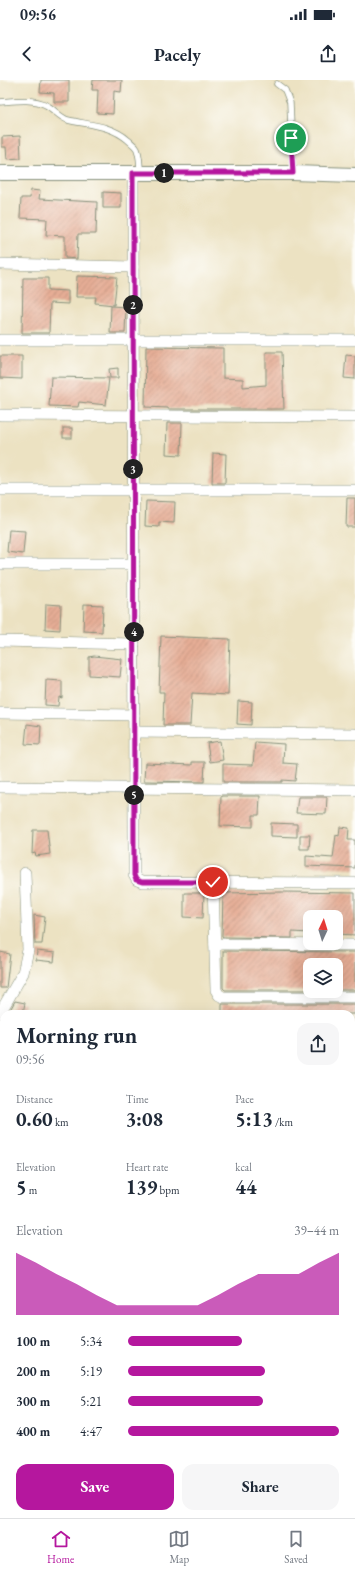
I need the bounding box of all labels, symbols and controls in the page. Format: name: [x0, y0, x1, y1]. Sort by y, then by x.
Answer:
text: 09:56: [20, 5, 56, 24]
icon: back: [16, 43, 38, 65]
text: Pacely: [154, 43, 201, 66]
icon: share: [317, 43, 339, 65]
pin: [274, 121, 308, 155]
icon: arrive: [280, 127, 302, 149]
pin: 1: [154, 163, 174, 183]
text: 1: [161, 166, 167, 180]
pin: 2: [123, 295, 143, 315]
text: 2: [130, 298, 136, 312]
pin: 3: [123, 459, 143, 479]
text: 3: [130, 462, 136, 476]
pin: 4: [124, 622, 144, 642]
text: 4: [131, 625, 137, 639]
pin: 5: [124, 785, 144, 805]
text: 5: [131, 788, 137, 802]
pin: [196, 865, 230, 899]
icon: check: [202, 871, 224, 893]
north arrow: [303, 910, 343, 950]
map controls: [303, 910, 343, 998]
button: layers: [303, 958, 343, 998]
text: Morning run: [16, 1021, 137, 1050]
button: share: [297, 1023, 339, 1065]
text: 09:56: [16, 1051, 44, 1068]
text: Distance: [16, 1092, 53, 1106]
text: Time: [126, 1092, 149, 1106]
text: Pace: [235, 1092, 254, 1106]
text: 0.60: [16, 1106, 53, 1132]
text: 3:08: [126, 1106, 163, 1132]
text: 5:13: [235, 1106, 273, 1132]
text: km: [53, 1115, 69, 1129]
text: /km: [273, 1115, 293, 1129]
text: Elevation: [16, 1160, 56, 1174]
text: Heart rate: [126, 1160, 168, 1174]
text: kcal: [235, 1160, 252, 1174]
text: 5: [16, 1174, 27, 1200]
text: 139: [126, 1174, 157, 1200]
text: 44: [235, 1174, 257, 1200]
text: m: [27, 1183, 37, 1197]
text: bpm: [157, 1183, 180, 1197]
text: Elevation: [16, 1222, 63, 1239]
text: 39–44 m: [294, 1222, 339, 1239]
text: 100 m: [16, 1333, 50, 1350]
text: 5:34: [80, 1333, 102, 1350]
text: 200 m: [16, 1363, 50, 1380]
text: 5:19: [80, 1363, 102, 1380]
text: 300 m: [16, 1393, 50, 1410]
text: 5:21: [80, 1393, 102, 1410]
text: 400 m: [16, 1423, 50, 1440]
text: 4:47: [80, 1423, 102, 1440]
button: Save: [16, 1464, 174, 1510]
button: Share: [182, 1464, 339, 1510]
tab: Home: [47, 1528, 74, 1566]
tab: Map: [168, 1528, 190, 1566]
tab: Saved: [284, 1528, 308, 1566]

